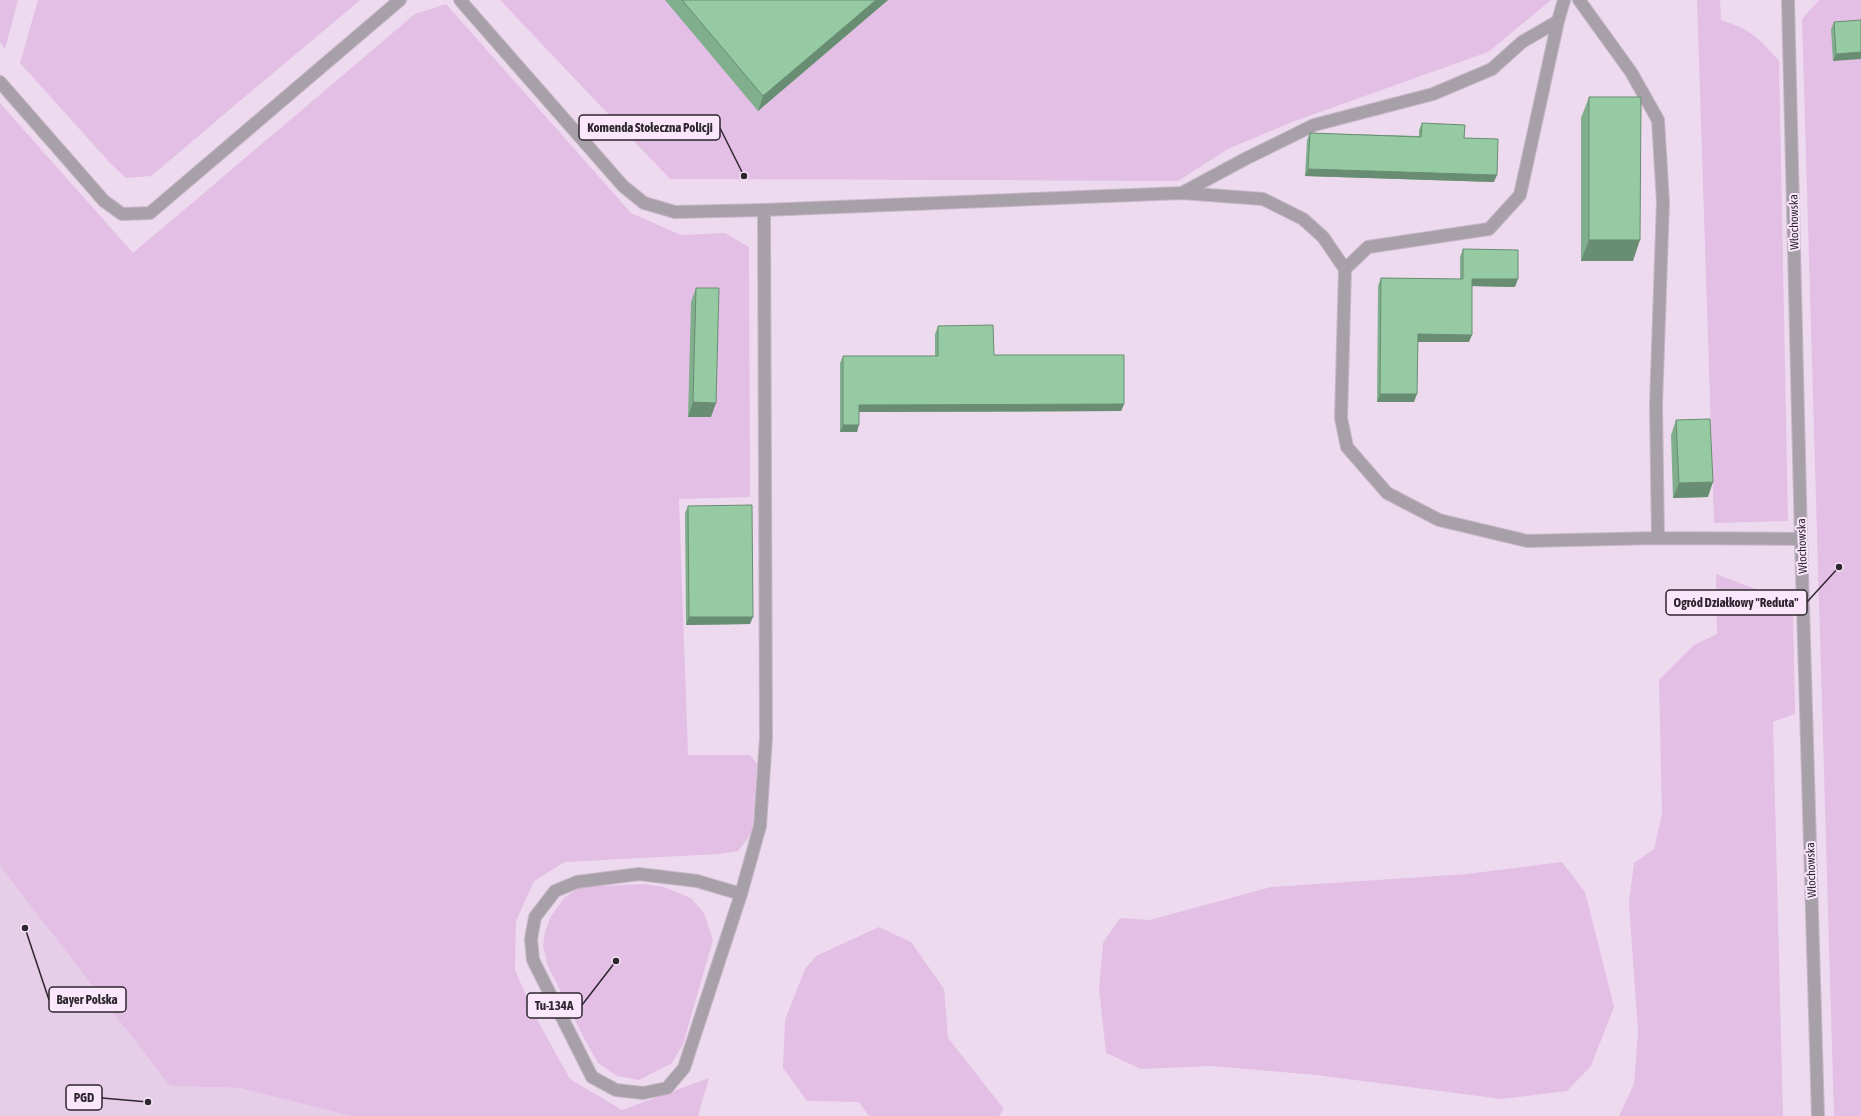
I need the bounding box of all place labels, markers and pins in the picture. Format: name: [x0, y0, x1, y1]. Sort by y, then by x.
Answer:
callout: Komenda Stołeczna Policji: [579, 115, 720, 140]
callout: Ogród Działkowy "Reduta": [1666, 590, 1807, 615]
callout: Bayer Polska: [49, 987, 126, 1012]
callout: Tu-134A: [527, 993, 582, 1018]
callout: PGD: [66, 1085, 102, 1110]

